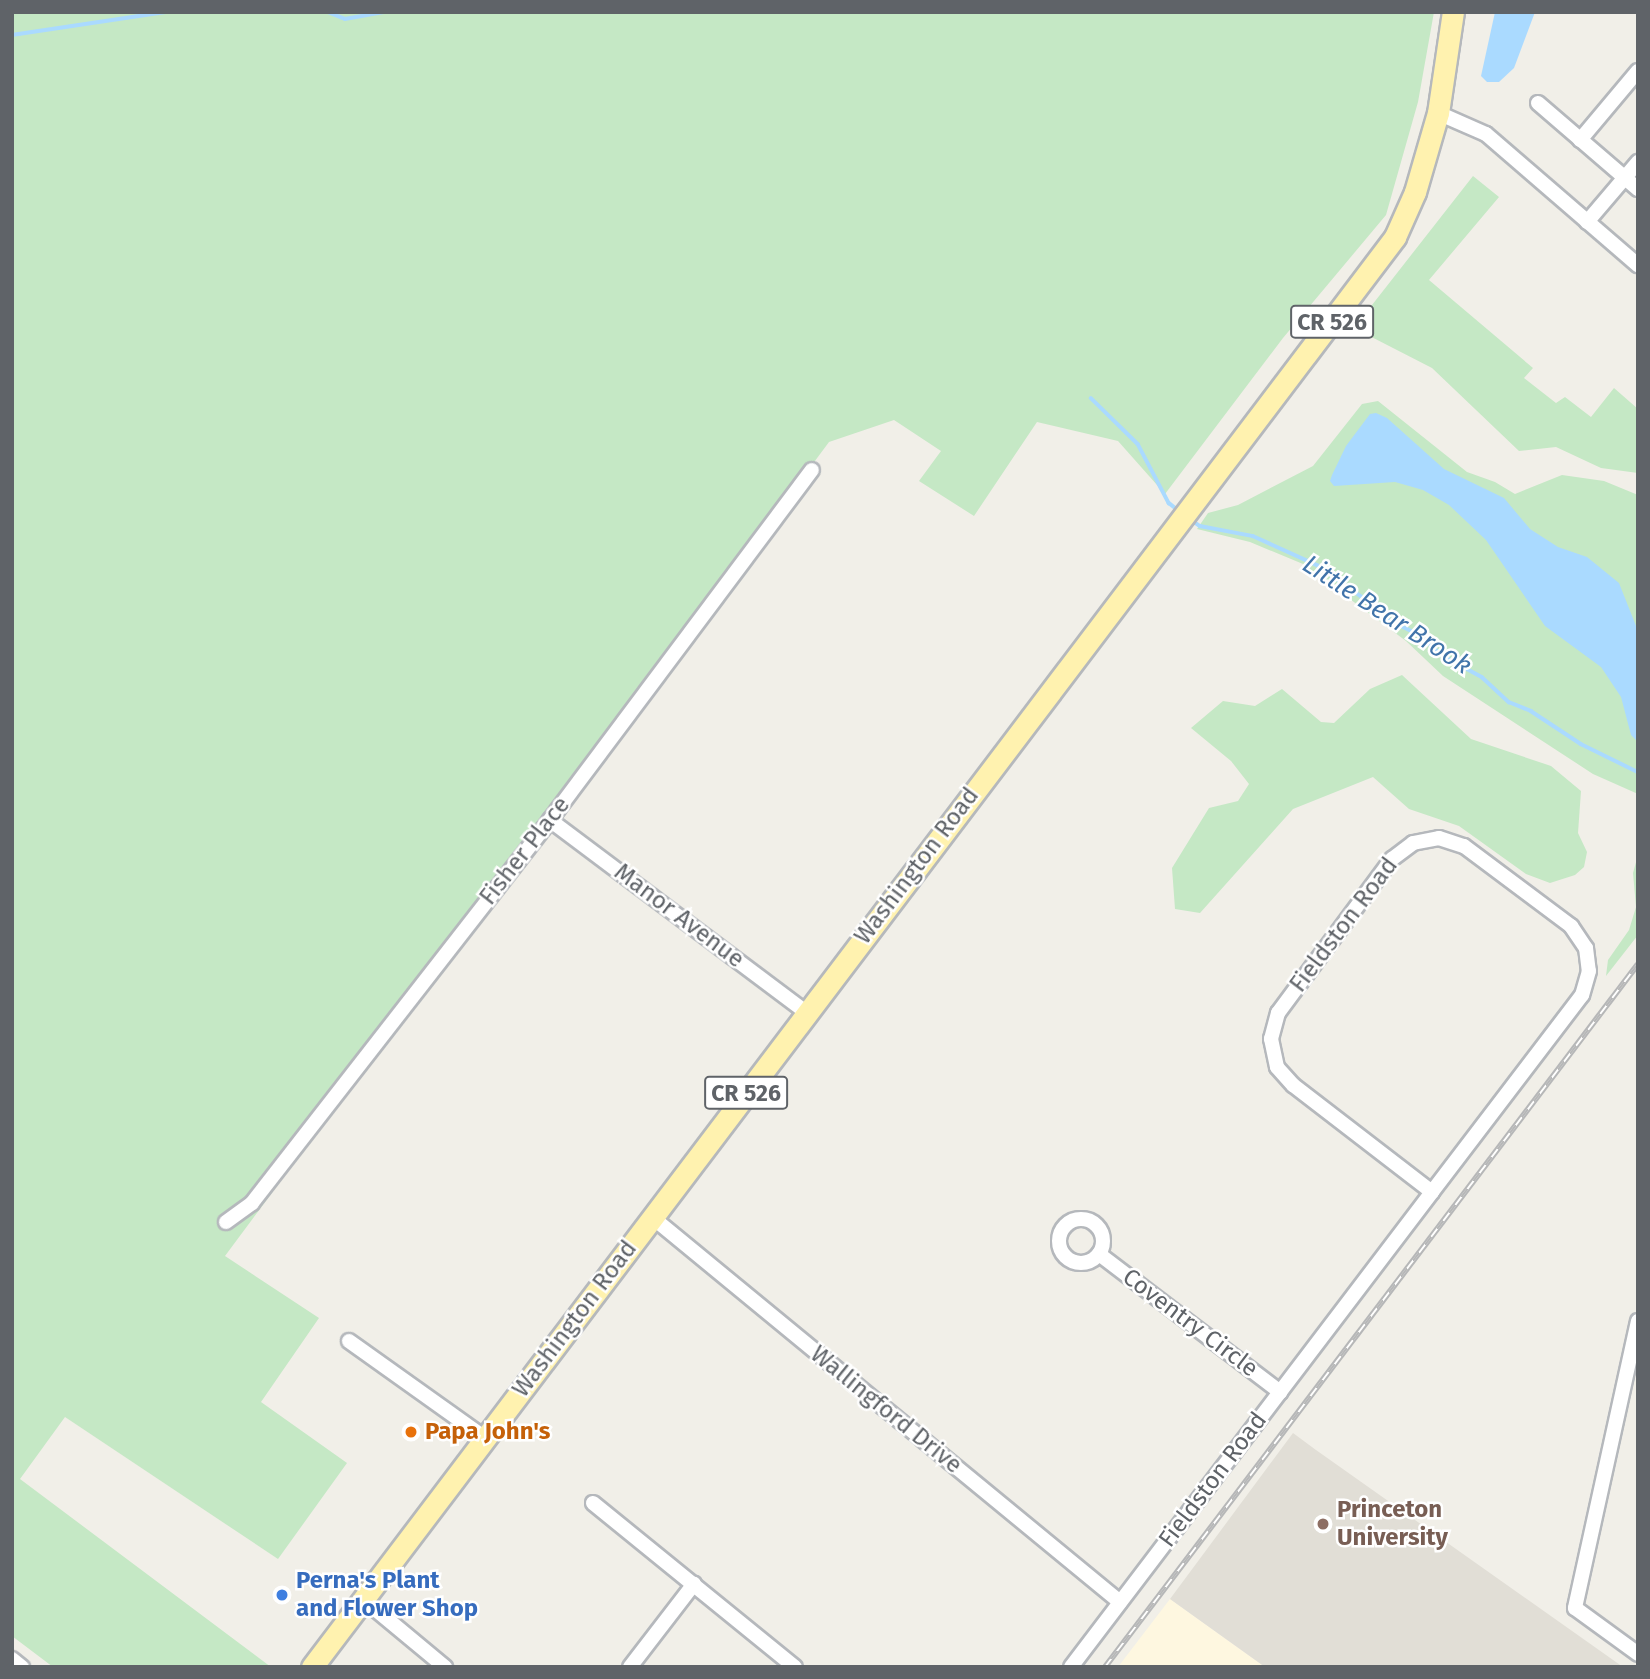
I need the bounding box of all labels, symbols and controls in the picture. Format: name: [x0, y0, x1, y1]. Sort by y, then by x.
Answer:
road number: CR 526: [1290, 302, 1374, 342]
water label: Little Bear Brook: [1297, 549, 1477, 681]
street label: Washington Road: [849, 782, 985, 950]
street label: Fisher Place: [474, 791, 576, 911]
street label: Fieldston Road: [1284, 852, 1404, 998]
street label: Manor Avenue: [608, 858, 750, 974]
road number: CR 526: [704, 1074, 788, 1112]
street label: Washington Road: [507, 1235, 643, 1403]
street label: Coventry Circle: [1117, 1263, 1263, 1383]
street label: Wallingford Drive: [804, 1340, 968, 1480]
street label: Fieldston Road: [1153, 1407, 1273, 1553]
place label: Papa John's: [425, 1418, 550, 1446]
marker: Papa John's: [403, 1424, 419, 1440]
place label: Princeton University: [1337, 1496, 1448, 1552]
marker: Princeton University: [1315, 1516, 1331, 1532]
place label: Perna's Plant and Flower Shop: [296, 1567, 478, 1623]
marker: Perna's Plant and Flower Shop: [274, 1587, 290, 1603]

